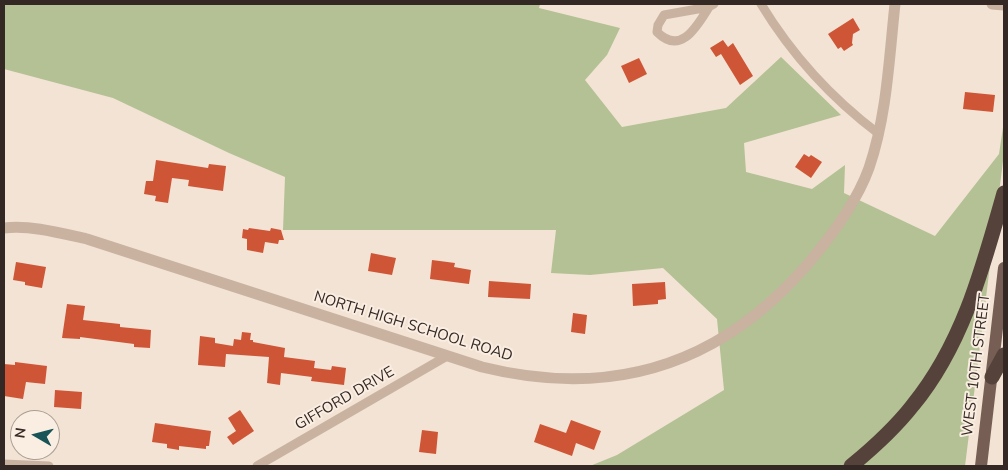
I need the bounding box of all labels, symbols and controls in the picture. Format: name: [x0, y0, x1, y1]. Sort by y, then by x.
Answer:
street label: NORTH HIGH SCHOOL ROAD: [311, 288, 515, 366]
street label: WEST 10TH STREET: [959, 293, 995, 437]
street label: GIFFORD DRIVE: [292, 363, 398, 435]
north arrow: [10, 410, 60, 460]
text: N: [11, 426, 31, 440]

